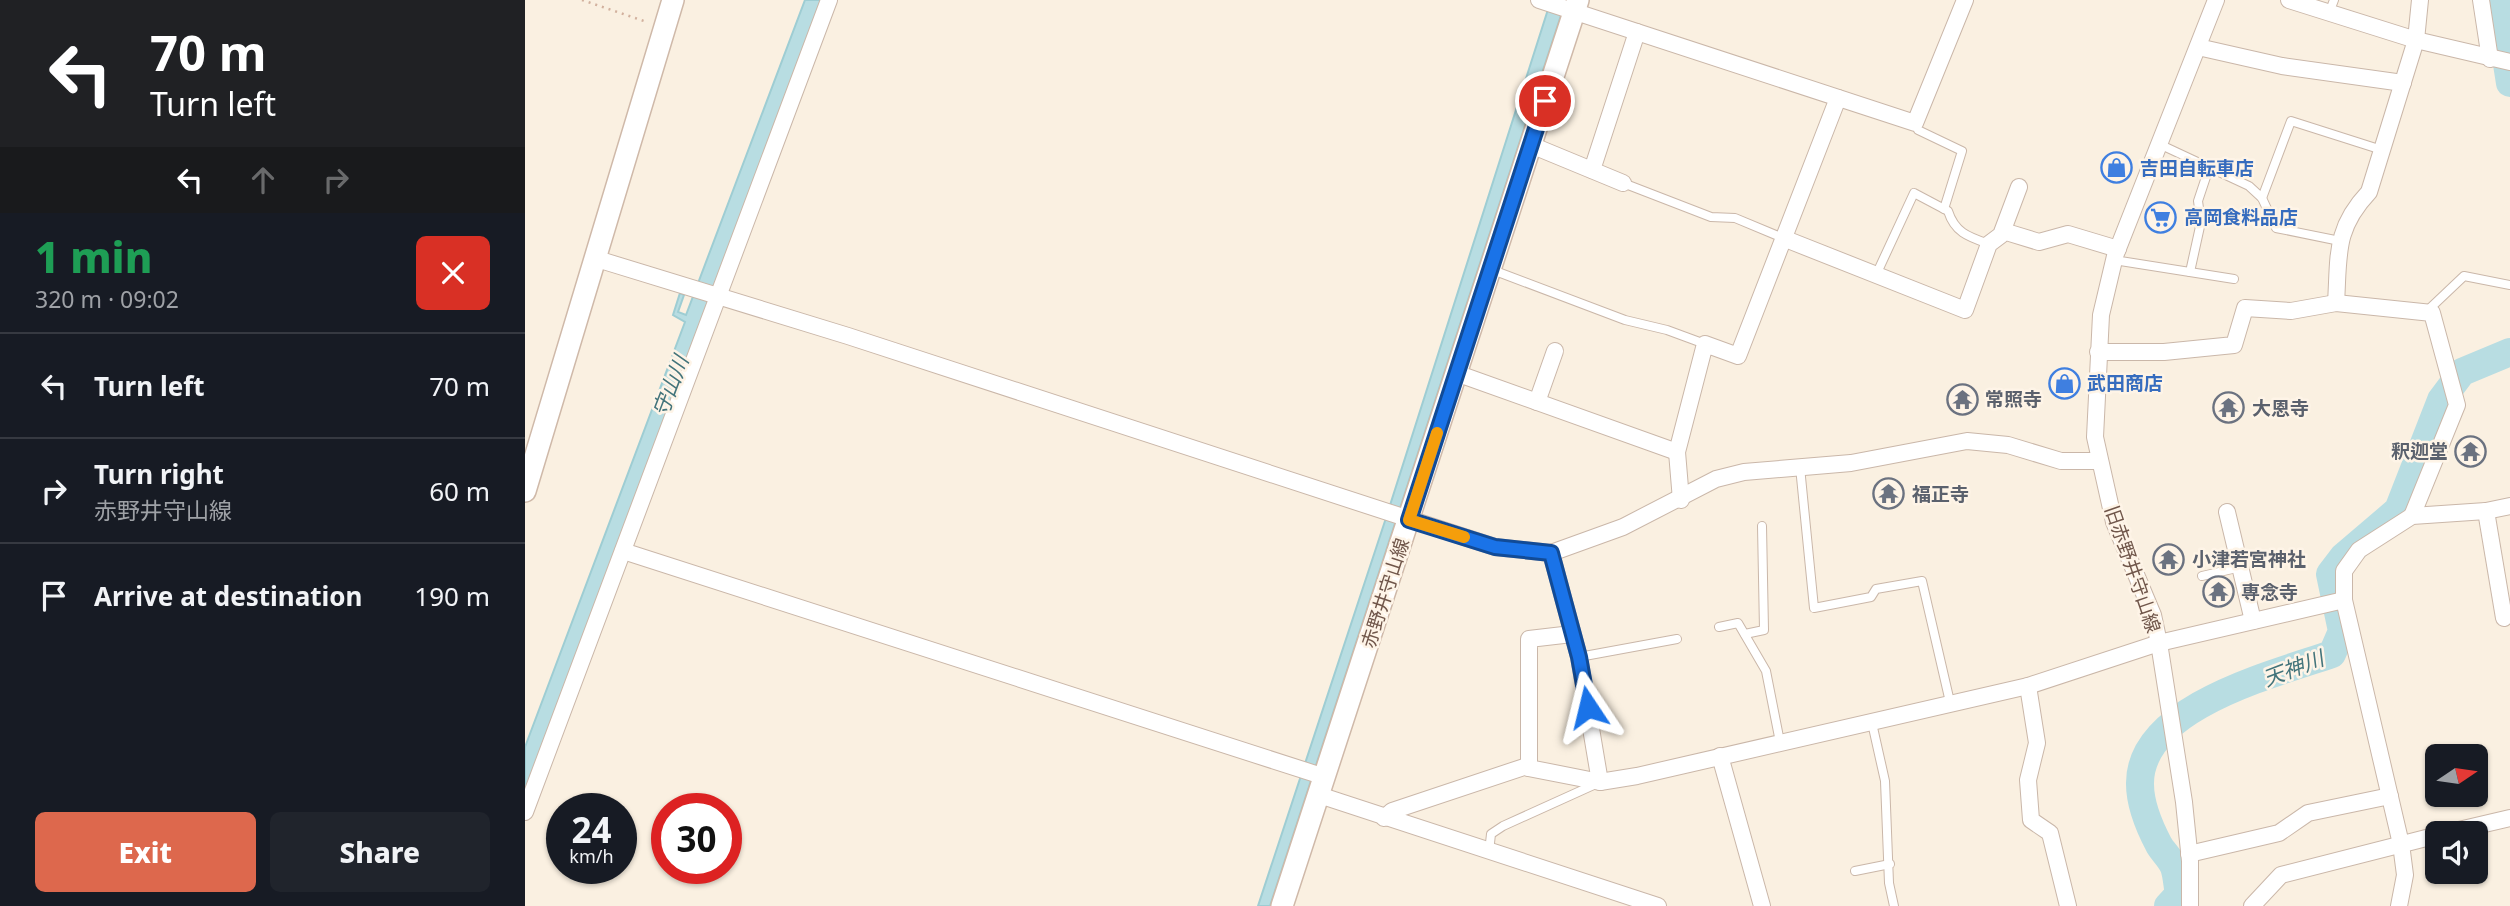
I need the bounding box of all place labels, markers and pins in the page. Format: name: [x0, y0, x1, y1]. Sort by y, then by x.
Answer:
pin: [1515, 71, 1575, 131]
shop icon: 吉田自転車店: [2100, 151, 2134, 185]
place label: 吉田自転車店: [2140, 155, 2254, 181]
supermarket icon: 高岡食料品店: [2144, 200, 2178, 234]
place label: 高岡食料品店: [2184, 204, 2298, 230]
shop icon: 武田商店: [2047, 366, 2081, 400]
place label: 武田商店: [2087, 370, 2163, 396]
temple icon: 常照寺: [1945, 382, 1979, 416]
place label: 常照寺: [1985, 386, 2042, 412]
temple icon: 大恩寺: [2212, 391, 2246, 425]
place label: 大恩寺: [2252, 395, 2309, 421]
temple icon: 釈迦堂: [2454, 434, 2488, 468]
place label: 釈迦堂: [2391, 438, 2448, 464]
temple icon: 福正寺: [1872, 477, 1906, 511]
place label: 福正寺: [1912, 481, 1969, 507]
temple icon: 小津若宮神社: [2152, 542, 2186, 576]
place label: 小津若宮神社: [2192, 546, 2306, 572]
temple icon: 専念寺: [2201, 575, 2235, 609]
place label: 専念寺: [2241, 579, 2298, 605]

